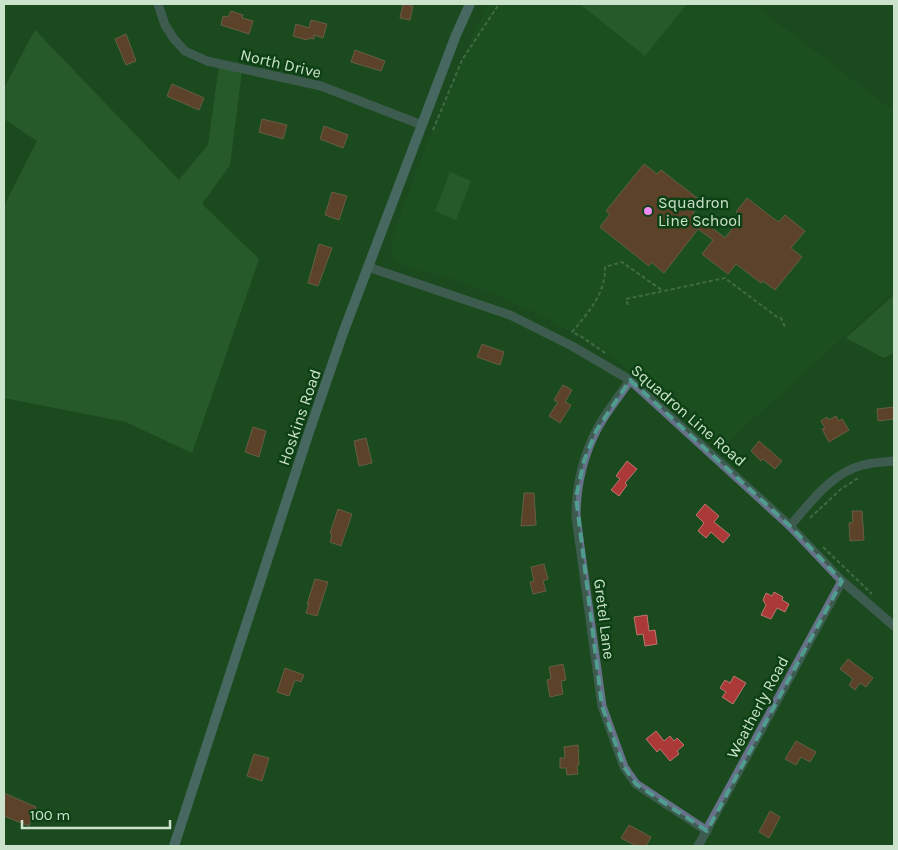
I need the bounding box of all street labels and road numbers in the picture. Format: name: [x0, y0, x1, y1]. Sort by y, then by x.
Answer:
street label: North Drive: [239, 45, 323, 82]
street label: Squadron Line Road: [627, 360, 750, 470]
street label: Hoskins Road: [274, 367, 325, 468]
street label: Gretel Lane: [590, 578, 619, 660]
street label: Weatherly Road: [723, 653, 792, 762]

